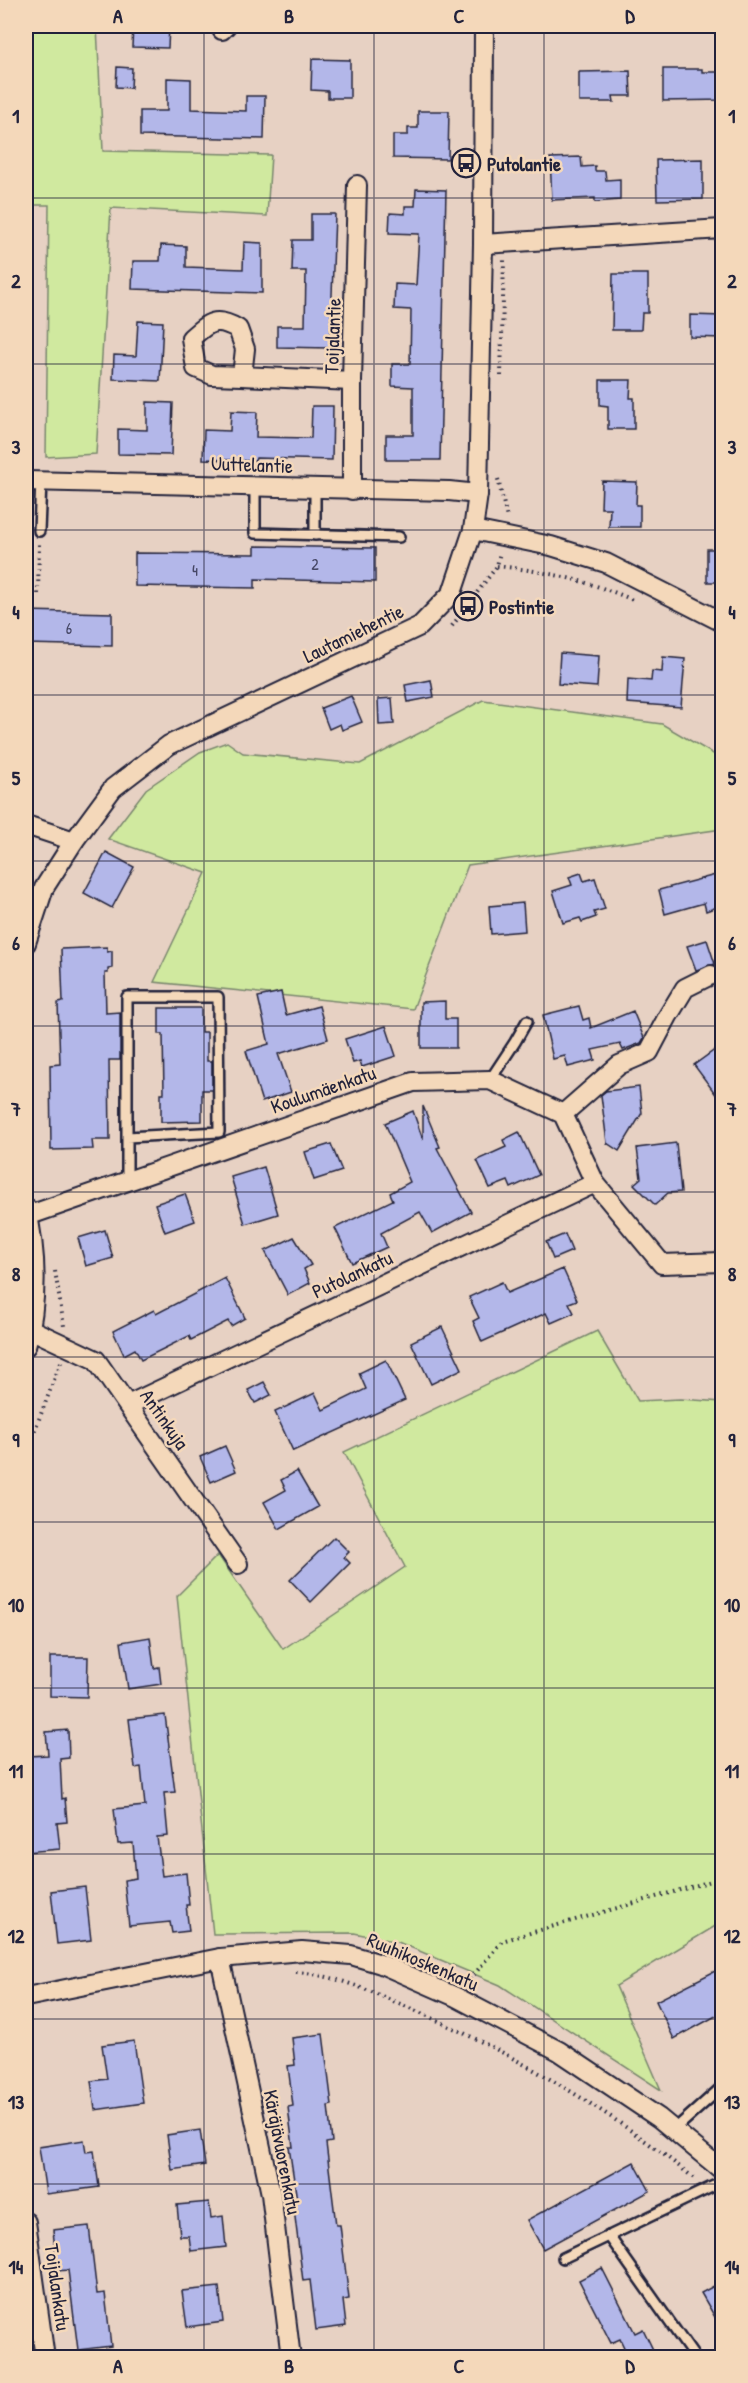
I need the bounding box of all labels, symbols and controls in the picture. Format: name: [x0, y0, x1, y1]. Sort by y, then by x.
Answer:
text: A: [113, 2, 123, 29]
text: B: [284, 2, 294, 29]
text: C: [454, 2, 465, 29]
text: D: [625, 2, 635, 29]
text: 1: [12, 102, 20, 129]
text: 1: [728, 102, 736, 129]
bus stop icon: Putolantie: [450, 147, 482, 179]
place label: Putolantie: [487, 150, 561, 177]
text: 2: [11, 267, 21, 294]
text: 2: [727, 267, 737, 294]
street label: Toijalantie: [317, 298, 347, 374]
text: 3: [12, 433, 21, 460]
text: 3: [728, 433, 737, 460]
street label: Uuttelantie: [210, 449, 294, 479]
house number: 2: [311, 553, 319, 575]
house number: 4: [192, 559, 198, 581]
bus stop icon: Postintie: [452, 590, 484, 622]
place label: Postintie: [489, 593, 554, 620]
street label: Lautamiehentie: [298, 597, 408, 669]
text: 4: [12, 598, 20, 625]
text: 4: [728, 598, 736, 625]
house number: 6: [66, 617, 72, 639]
text: 5: [12, 764, 21, 791]
text: 5: [728, 764, 737, 791]
text: 6: [12, 929, 20, 956]
text: 6: [728, 929, 736, 956]
street label: Koulumäenkatu: [267, 1058, 379, 1120]
text: 7: [10, 1095, 21, 1122]
text: 7: [726, 1095, 737, 1122]
street label: Putolankatu: [307, 1244, 397, 1304]
text: 8: [12, 1260, 21, 1287]
text: 8: [728, 1260, 737, 1287]
street label: Antinkuja: [134, 1383, 196, 1455]
text: 9: [12, 1426, 20, 1453]
text: 9: [728, 1426, 736, 1453]
text: 10: [8, 1591, 24, 1618]
text: 10: [724, 1591, 740, 1618]
text: 11: [9, 1757, 23, 1784]
text: 11: [725, 1757, 739, 1784]
text: 12: [8, 1922, 25, 1949]
text: 12: [724, 1922, 741, 1949]
street label: Ruuhikoskenkatu: [363, 1925, 483, 1997]
street label: Käräjävuorenkatu: [258, 2087, 308, 2217]
text: 13: [8, 2088, 24, 2115]
text: 13: [724, 2088, 740, 2115]
street label: Toijalankatu: [39, 2242, 77, 2332]
text: 14: [9, 2253, 24, 2280]
text: 14: [725, 2253, 740, 2280]
text: A: [113, 2352, 123, 2379]
text: B: [284, 2352, 294, 2379]
text: C: [454, 2352, 465, 2379]
text: D: [625, 2352, 635, 2379]

